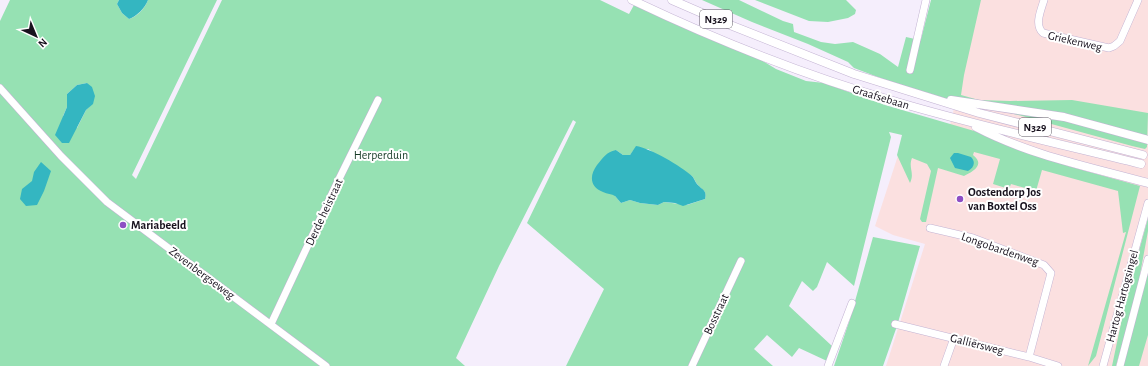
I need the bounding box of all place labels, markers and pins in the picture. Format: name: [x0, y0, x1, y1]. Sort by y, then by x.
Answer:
place label: Oostendorp Jos van Boxtel Oss: [968, 186, 1041, 212]
marker: Oostendorp Jos van Boxtel Oss: [955, 194, 965, 204]
place label: Mariabeeld: [131, 219, 187, 231]
marker: Mariabeeld: [118, 220, 128, 230]

